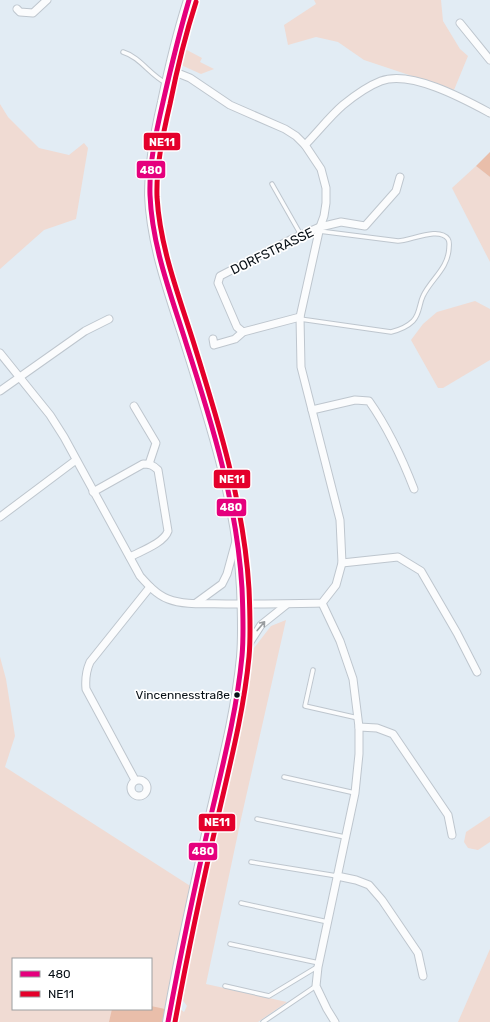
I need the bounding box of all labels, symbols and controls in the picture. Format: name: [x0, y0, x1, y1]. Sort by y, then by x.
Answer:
line badge: NE11: [143, 132, 181, 151]
text: NE11: [149, 136, 175, 149]
line badge: 480: [136, 160, 166, 179]
text: 480: [140, 164, 162, 177]
street label: DORFSTRASSE: [228, 224, 316, 278]
line badge: NE11: [213, 469, 251, 489]
text: NE11: [219, 473, 245, 486]
line badge: 480: [216, 498, 247, 517]
text: 480: [220, 501, 242, 514]
one-way arrow: [256, 621, 265, 631]
place label: Vincennesstraße: [136, 688, 230, 702]
marker: Vincennesstraße: [232, 690, 242, 700]
line badge: NE11: [198, 813, 236, 832]
text: NE11: [204, 816, 230, 829]
line badge: 480: [188, 842, 218, 861]
text: 480: [192, 845, 214, 858]
legend: [12, 958, 152, 1010]
text: 480: [48, 967, 71, 981]
text: NE11: [48, 987, 74, 1001]

